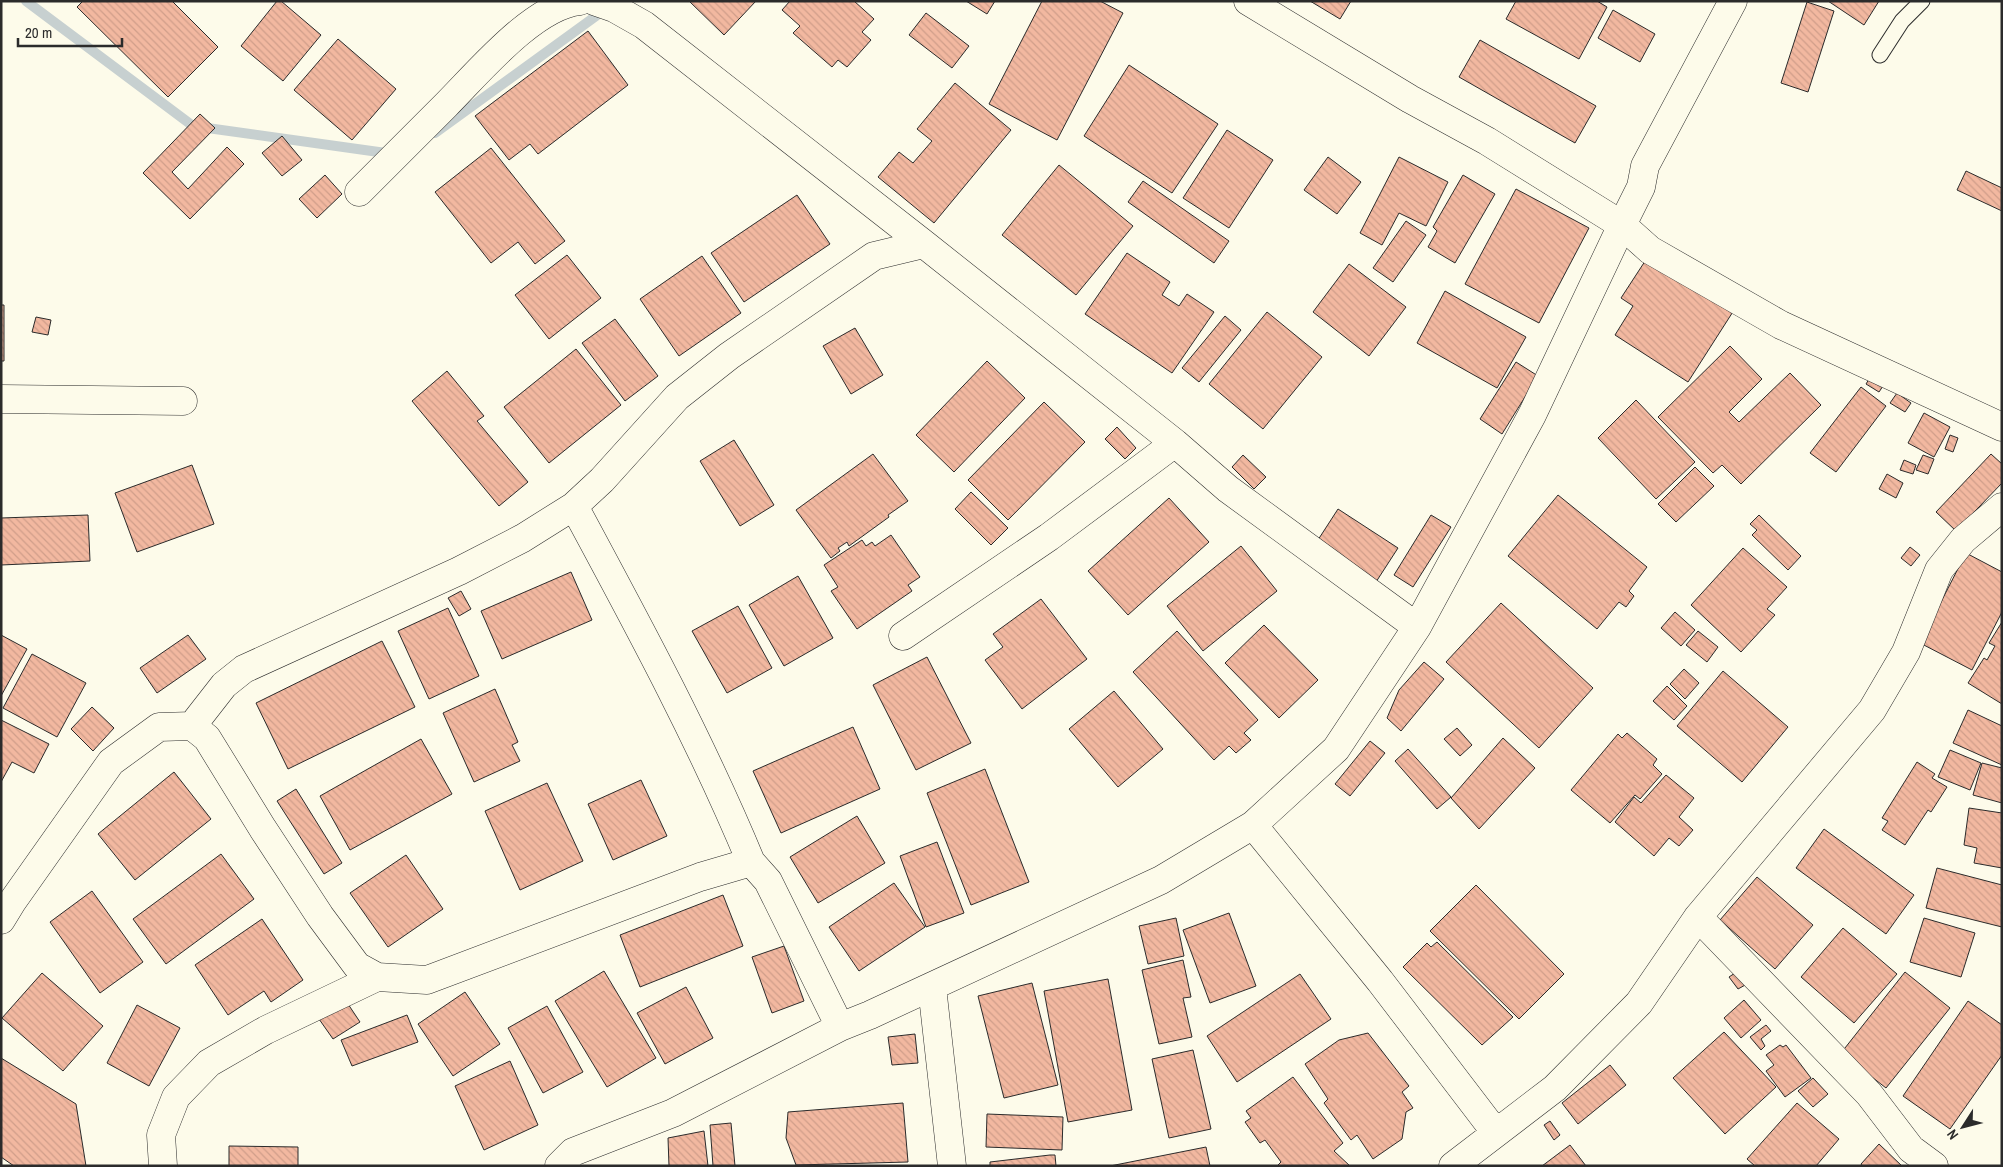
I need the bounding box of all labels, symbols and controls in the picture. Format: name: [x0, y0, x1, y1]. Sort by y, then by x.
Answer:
scale bar: [18, 15, 121, 47]
text: 20 m: [25, 22, 52, 43]
north arrow: [1938, 1102, 1988, 1152]
text: N: [1943, 1126, 1962, 1143]

